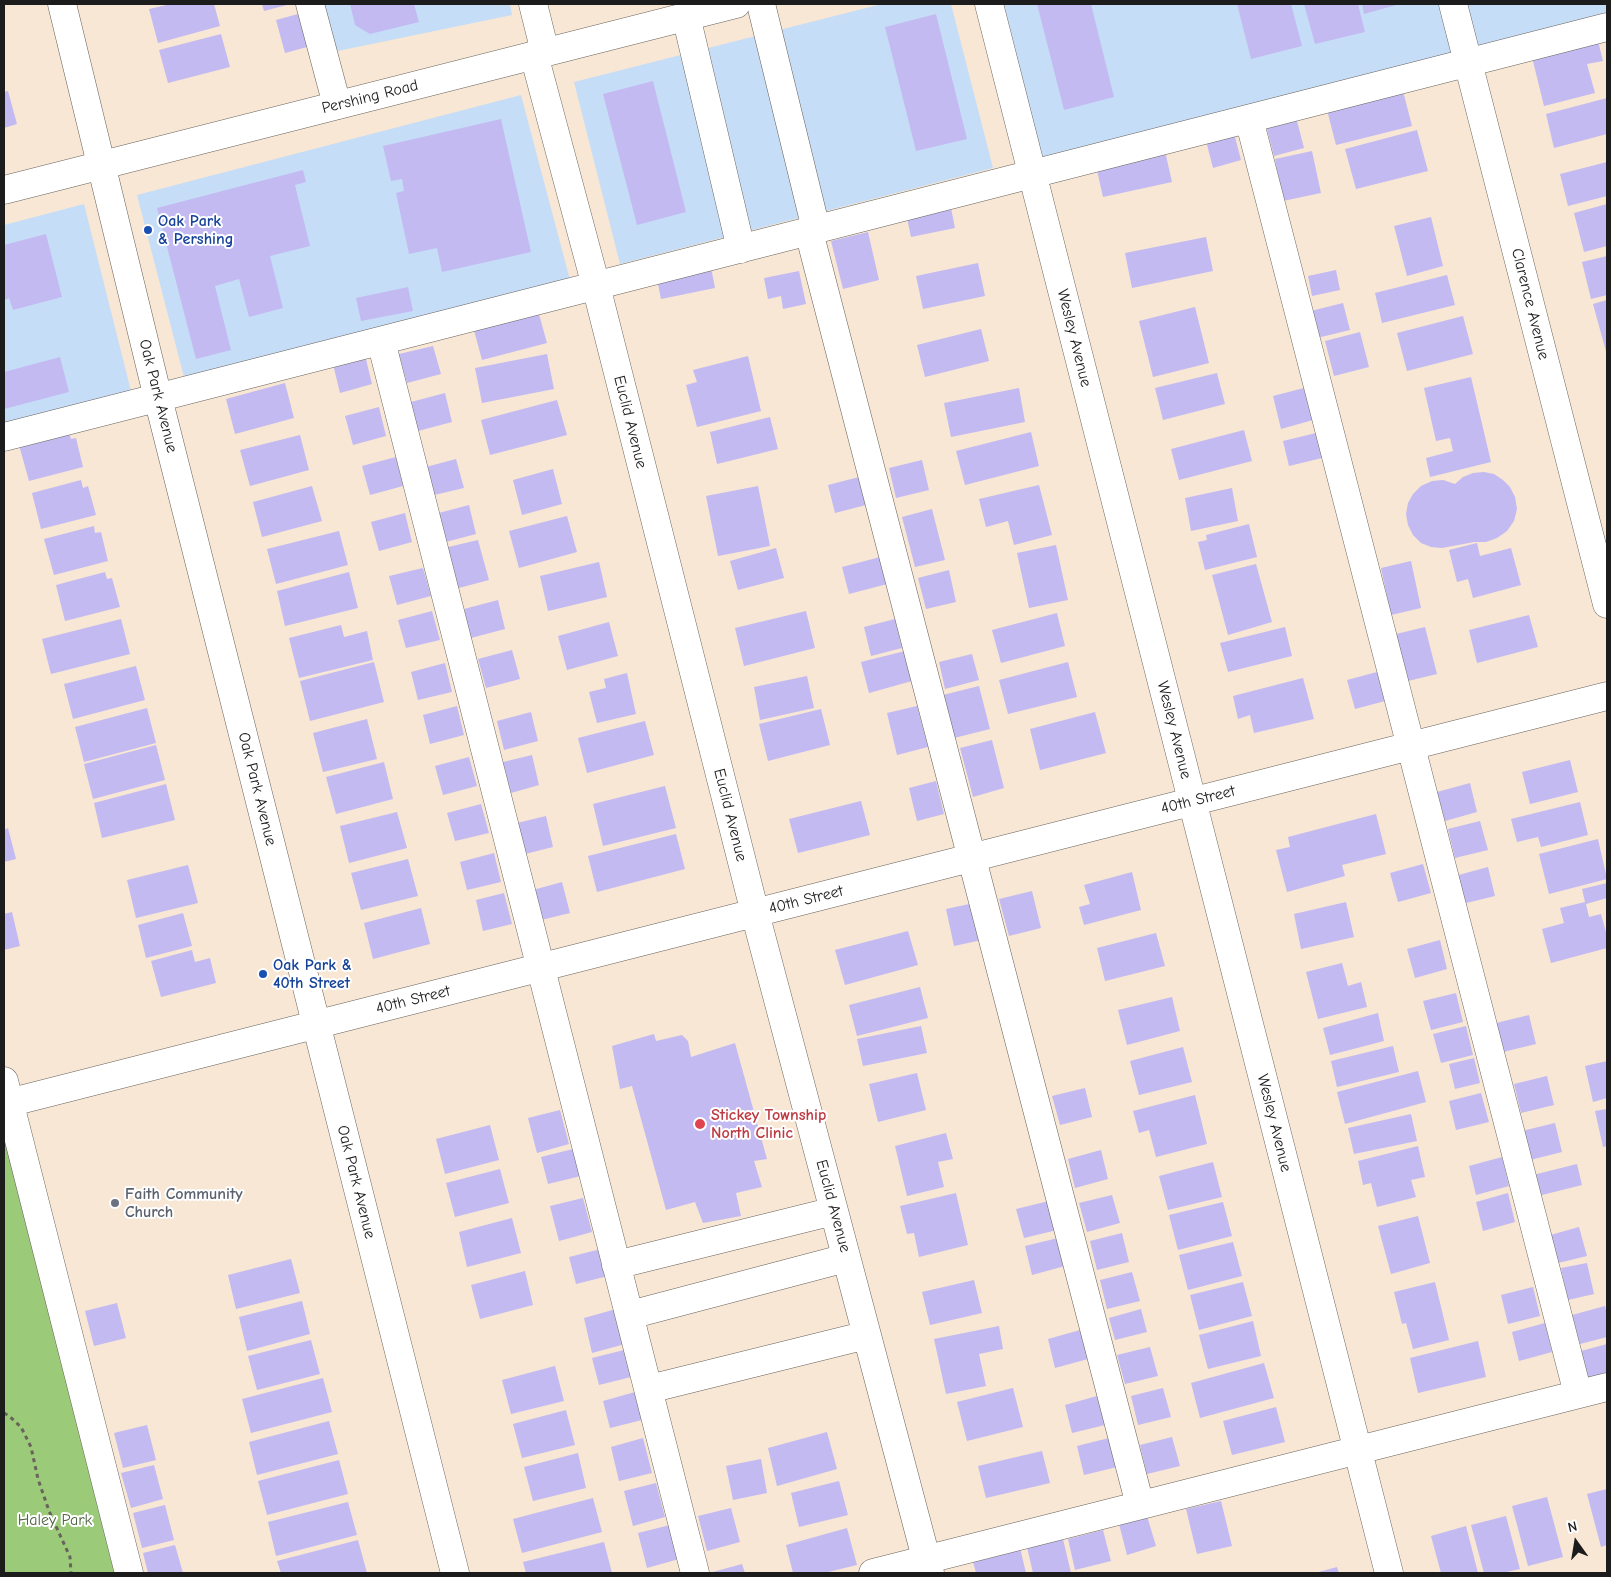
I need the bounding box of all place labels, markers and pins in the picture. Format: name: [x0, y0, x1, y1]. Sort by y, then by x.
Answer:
place label: Oak Park & Pershing: [158, 211, 233, 249]
marker: Oak Park & Pershing: [142, 224, 154, 236]
place label: Oak Park & 40th Street: [273, 955, 352, 993]
marker: Oak Park & 40th Street: [257, 968, 269, 980]
place label: Stickey Township North Clinic: [711, 1105, 826, 1143]
marker: Stickey Township North Clinic: [693, 1117, 707, 1131]
place label: Faith Community Church: [125, 1184, 243, 1222]
marker: Faith Community Church: [109, 1197, 121, 1209]

